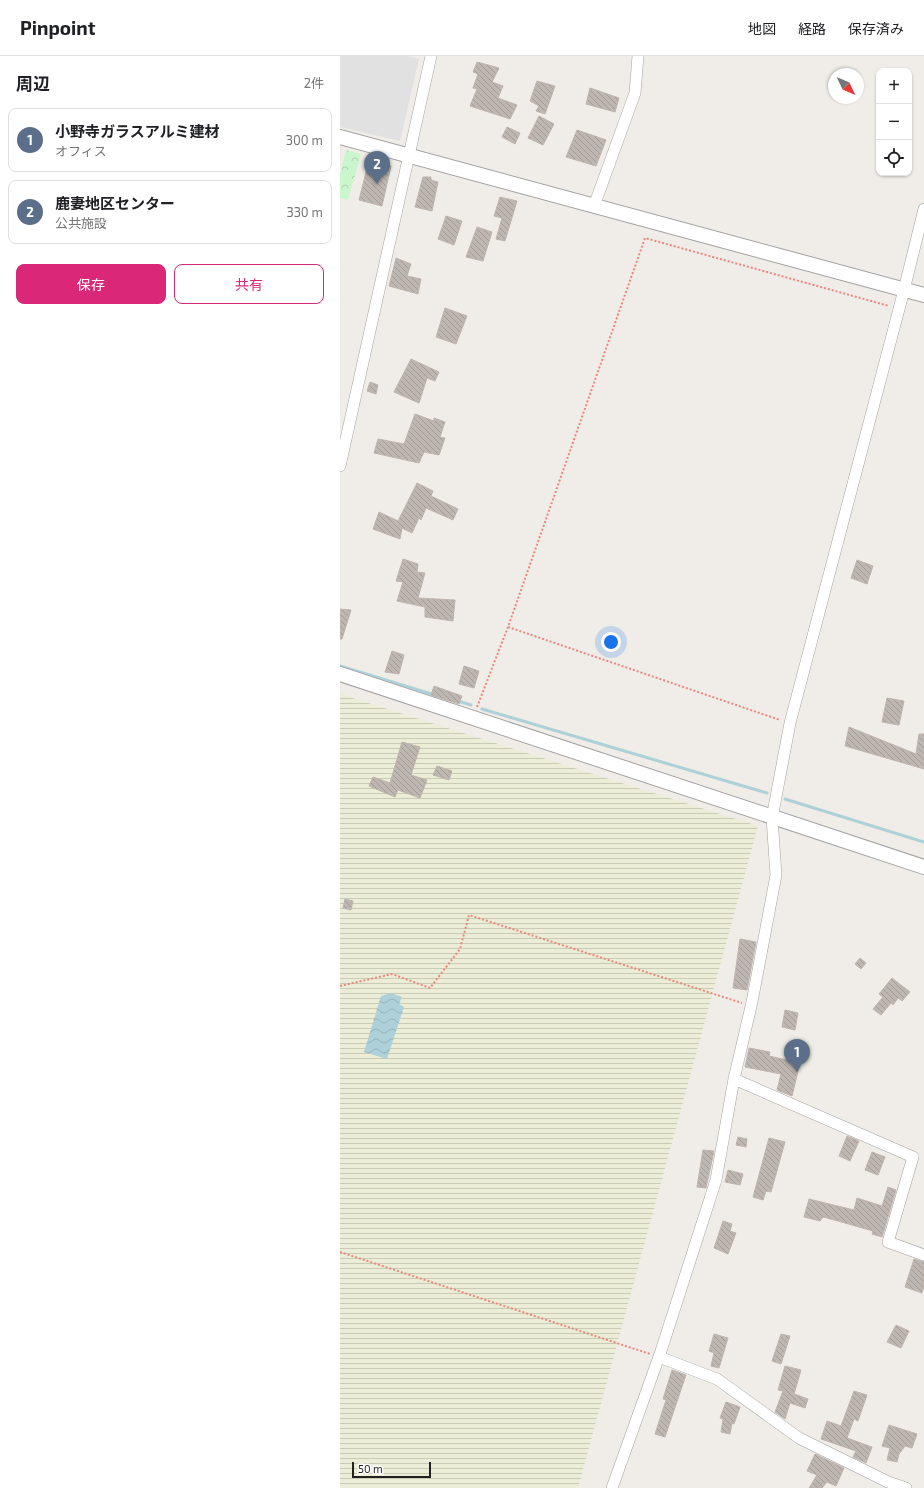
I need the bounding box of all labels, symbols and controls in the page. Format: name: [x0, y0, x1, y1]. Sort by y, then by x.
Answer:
text: Pinpoint: [20, 16, 95, 39]
text: 地図: [748, 20, 776, 37]
text: 経路: [798, 20, 826, 37]
text: 保存済み: [848, 20, 904, 37]
north arrow: [828, 68, 864, 104]
map controls: [876, 68, 912, 176]
button: +: [876, 68, 912, 104]
text: 周辺: [16, 73, 50, 93]
text: 2件: [304, 75, 324, 91]
button: −: [876, 104, 912, 140]
text: 小野寺ガラスアルミ建材: [55, 122, 220, 140]
text: 1: [27, 132, 33, 148]
text: 300 m: [286, 132, 323, 148]
button: locate: [876, 140, 912, 176]
text: オフィス: [55, 143, 107, 159]
pin: 2: [364, 151, 390, 184]
text: 鹿妻地区センター: [55, 194, 175, 212]
text: 2: [26, 204, 34, 220]
text: 330 m: [286, 204, 323, 220]
text: 公共施設: [55, 215, 107, 231]
button: 保存: [16, 264, 166, 304]
button: 共有: [174, 264, 324, 304]
your location: [601, 632, 621, 652]
pin: 1: [784, 1039, 810, 1072]
scale bar: [352, 1460, 431, 1479]
text: 50 m: [358, 1462, 383, 1475]

